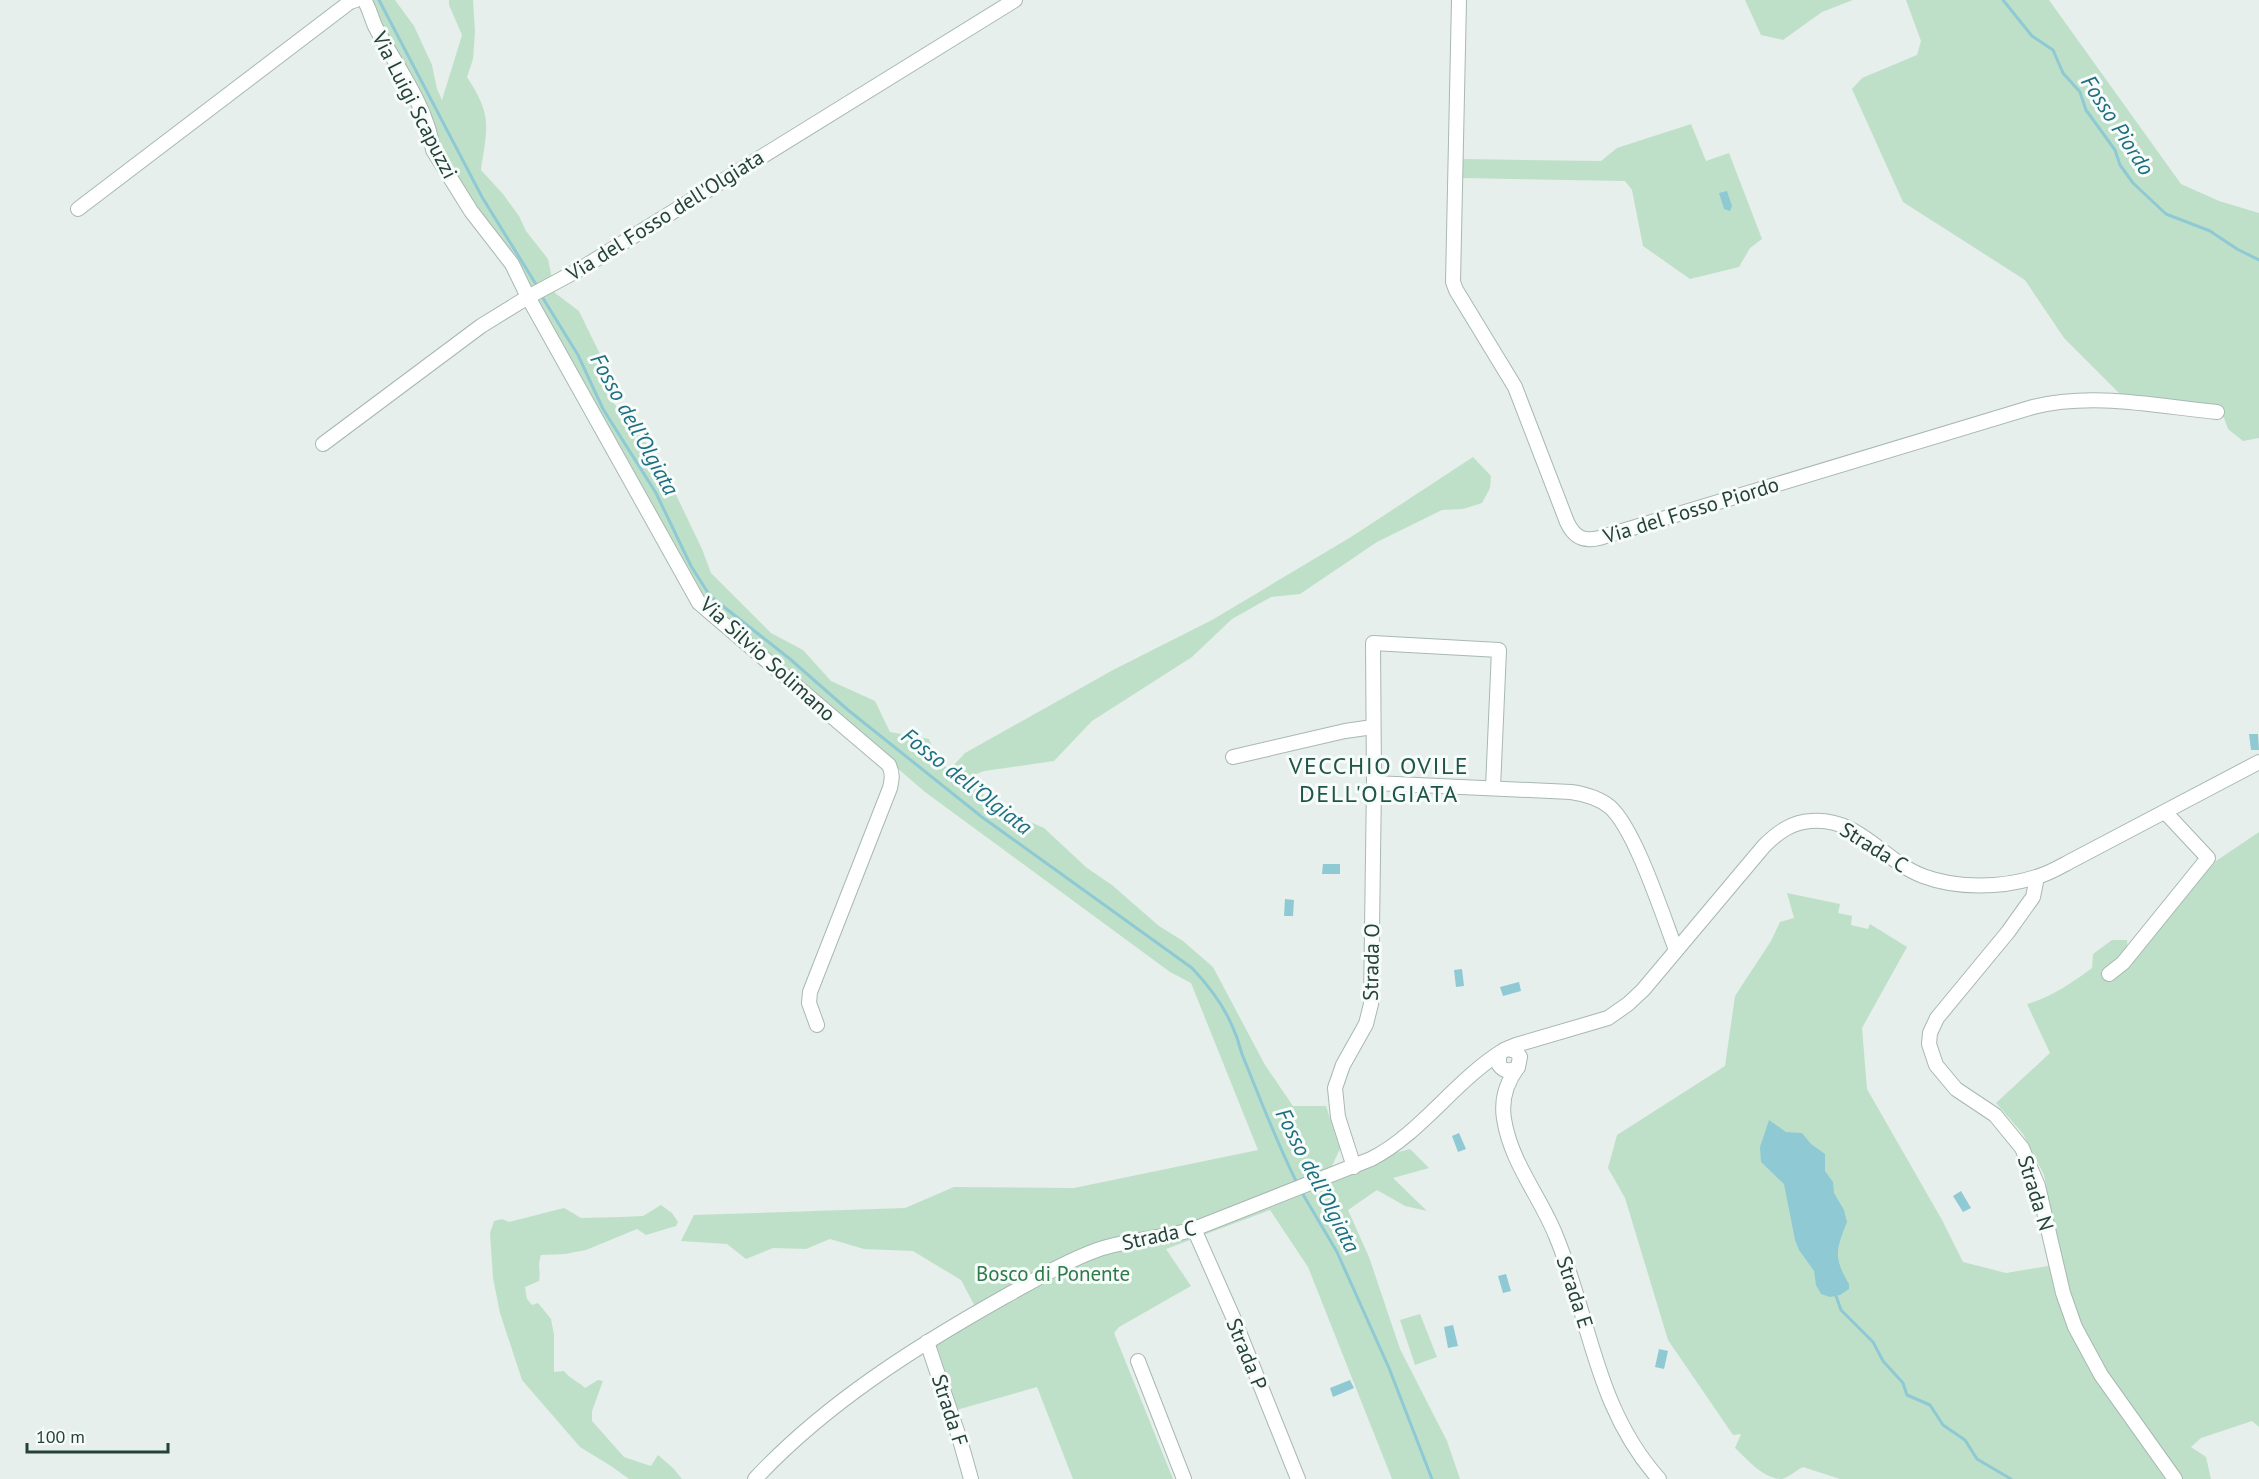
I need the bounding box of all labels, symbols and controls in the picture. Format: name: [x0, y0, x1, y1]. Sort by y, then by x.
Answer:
street label: Via Luigi Scapuzzi: [366, 26, 464, 183]
water label: Fosso Piordo: [2075, 70, 2161, 180]
street label: Via del Fosso dell'Olgiata: [561, 143, 769, 287]
water label: Fosso dell’Olgiata: [584, 348, 686, 500]
street label: Via del Fosso Piordo: [1599, 470, 1782, 550]
street label: Via Silvio Solimano: [694, 590, 841, 727]
water label: Fosso dell’Olgiata: [896, 721, 1038, 841]
district label: VECCHIO OVILE DELL'OLGIATA: [1288, 750, 1469, 809]
street label: Strada C: [1835, 816, 1913, 878]
street label: Strada O: [1357, 923, 1385, 1001]
water label: Fosso dell’Olgiata: [1270, 1103, 1366, 1257]
street label: Strada N: [2012, 1152, 2060, 1234]
street label: Strada C: [1119, 1214, 1199, 1256]
street label: Strada E: [1551, 1252, 1599, 1332]
park label: Bosco di Ponente: [976, 1260, 1130, 1287]
street label: Strada P: [1220, 1314, 1274, 1394]
street label: Strada F: [926, 1371, 974, 1449]
scale bar: [27, 1416, 168, 1454]
text: 100 m: [36, 1425, 85, 1448]

